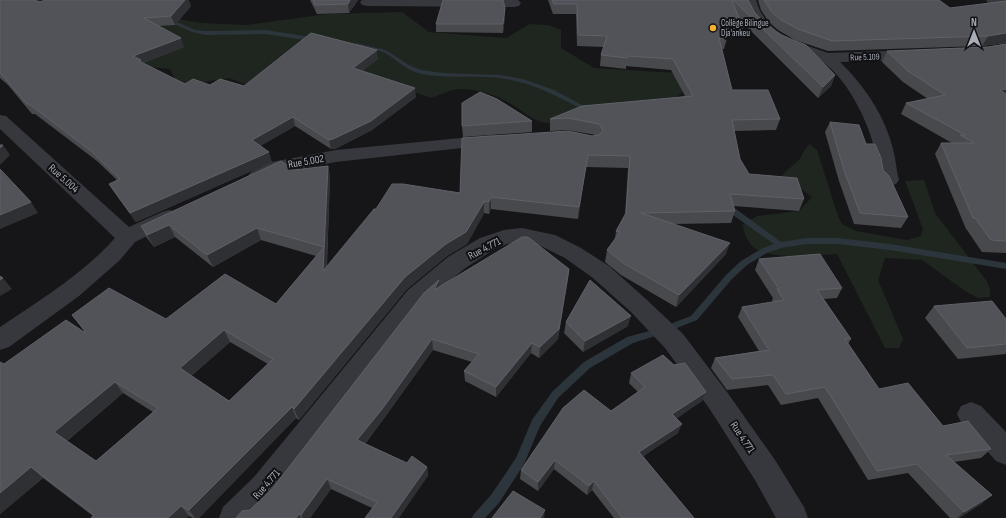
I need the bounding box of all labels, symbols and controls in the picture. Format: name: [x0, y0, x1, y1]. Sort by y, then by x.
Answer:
north arrow: [954, 12, 994, 52]
text: N: [971, 16, 977, 29]
place label: Collège Bilingue Dja'ankeu: [721, 18, 769, 39]
marker: Collège Bilingue Dja'ankeu: [708, 23, 718, 33]
street label: Rue 5.109: [850, 51, 880, 64]
street label: Rue 5.002: [287, 152, 326, 171]
street label: Rue 5.004: [46, 161, 82, 196]
street label: Rue 4.771: [466, 234, 503, 262]
street label: Rue 4.771: [727, 419, 758, 456]
street label: Rue 4.771: [250, 467, 283, 502]

